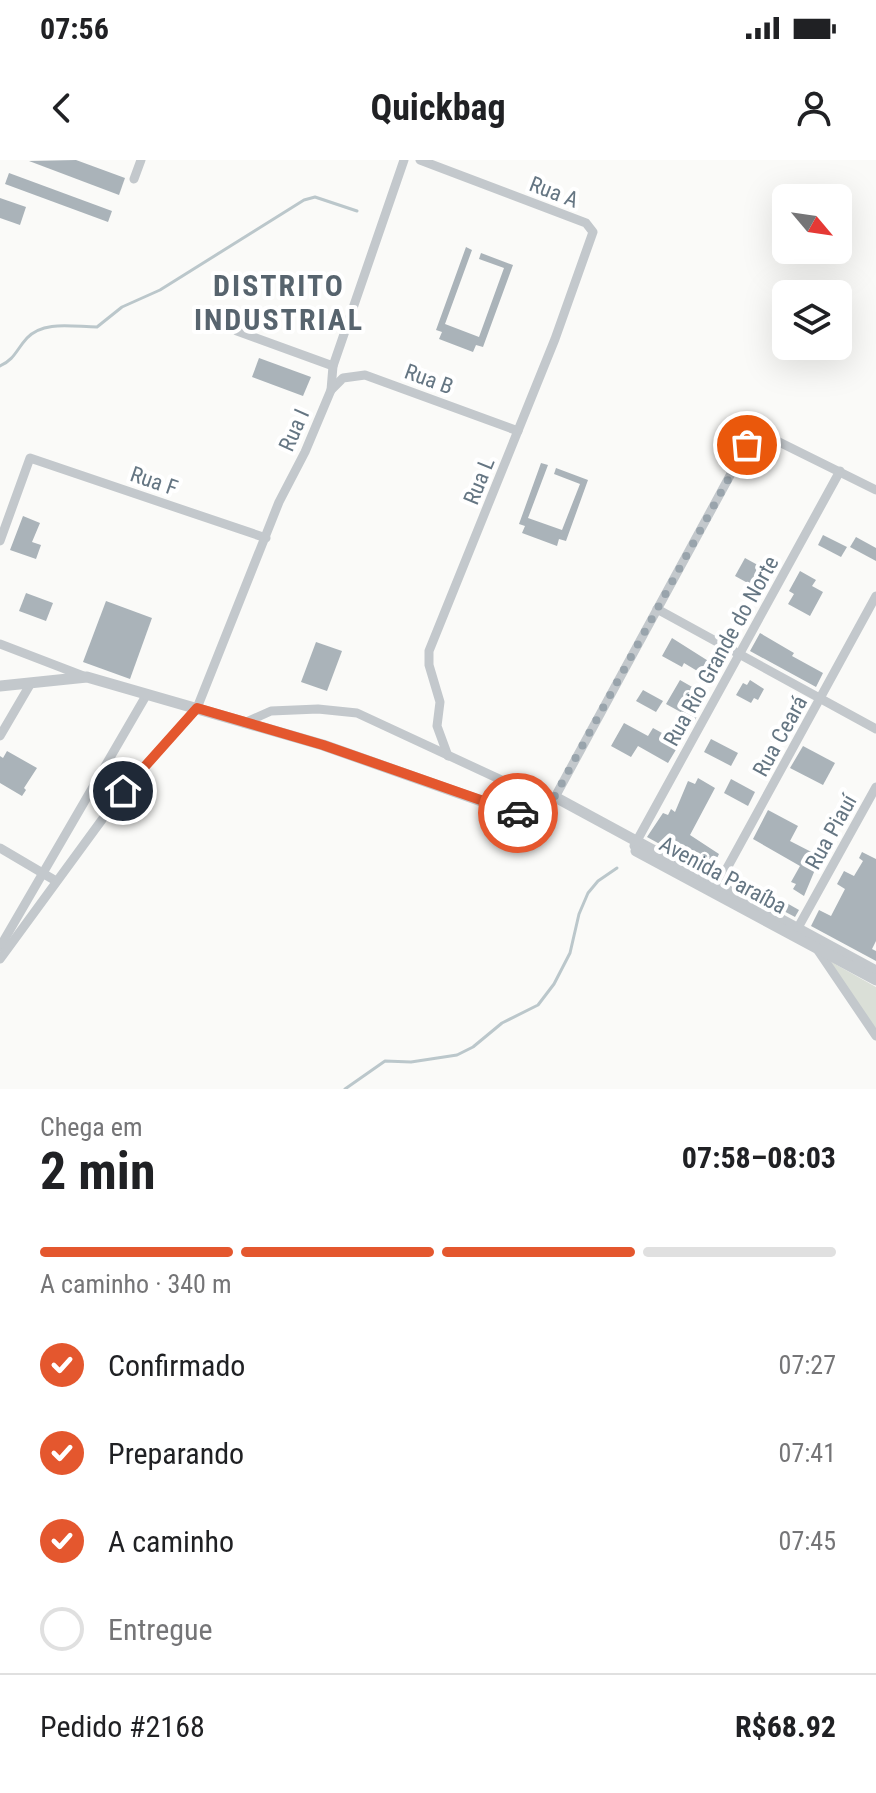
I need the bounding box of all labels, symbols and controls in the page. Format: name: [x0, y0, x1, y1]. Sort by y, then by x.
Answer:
text: 07:56: [40, 11, 109, 46]
icon: back: [40, 86, 84, 130]
icon: person: [792, 86, 836, 130]
text: Quickbag: [370, 87, 506, 129]
street label: Rua A: [526, 171, 582, 213]
north arrow: [772, 184, 852, 264]
map controls: [772, 184, 852, 360]
district label: DISTRITO INDUSTRIAL: [194, 268, 364, 337]
button: layers: [772, 280, 852, 360]
street label: Rua B: [401, 359, 457, 399]
street label: Rua I: [274, 405, 314, 455]
pin: [713, 411, 781, 479]
icon: bag: [725, 423, 769, 467]
street label: Rua L: [458, 454, 500, 508]
street label: Rua F: [127, 461, 181, 501]
street label: Rua Rio Grande do Norte: [658, 552, 784, 750]
street label: Rua Ceará: [748, 691, 812, 781]
pin: [89, 757, 157, 825]
icon: home: [101, 769, 145, 813]
courier: [478, 773, 558, 853]
street label: Rua Piauí: [800, 790, 862, 874]
icon: car: [496, 791, 540, 835]
street label: Avenida Paraíba: [655, 831, 791, 919]
text: Chega em: [40, 1112, 143, 1142]
text: 07:58–08:03: [682, 1140, 836, 1175]
text: 2 min: [40, 1141, 156, 1202]
text: A caminho · 340 m: [40, 1269, 231, 1299]
icon: check: [40, 1343, 84, 1387]
text: Confirmado: [108, 1348, 245, 1383]
text: 07:27: [779, 1350, 836, 1380]
icon: check: [40, 1431, 84, 1475]
text: Preparando: [108, 1436, 244, 1471]
text: 07:41: [779, 1438, 836, 1468]
icon: check: [40, 1519, 84, 1563]
text: A caminho: [108, 1524, 234, 1559]
text: 07:45: [779, 1526, 836, 1556]
text: Entregue: [108, 1612, 213, 1647]
text: Pedido #2168: [40, 1709, 205, 1744]
text: R$68.92: [735, 1709, 836, 1744]

